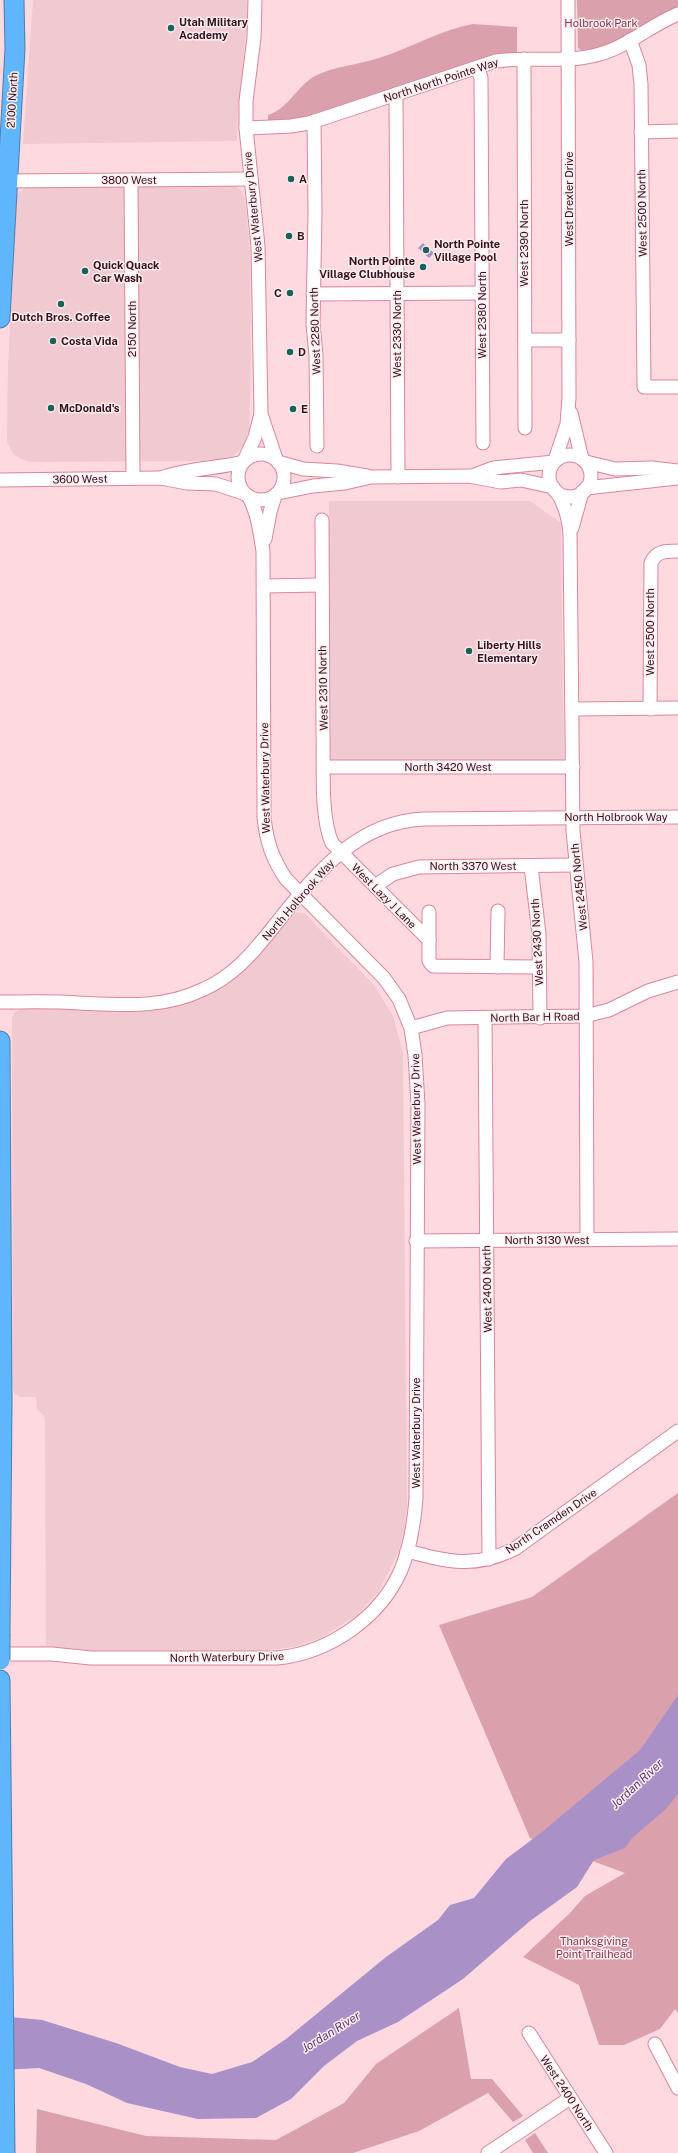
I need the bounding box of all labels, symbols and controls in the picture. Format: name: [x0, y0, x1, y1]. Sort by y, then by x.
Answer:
place label: Utah Military Academy: [179, 16, 249, 41]
park label: Holbrook Park: [564, 17, 638, 29]
marker: Utah Military Academy: [166, 23, 176, 33]
street label: North North Pointe Way: [382, 56, 500, 104]
street label: 2100 North: [5, 72, 19, 128]
street label: West Waterbury Drive: [241, 151, 265, 263]
street label: West Drexler Drive: [563, 151, 575, 247]
street label: West 2500 North: [635, 169, 649, 257]
place label: A: [299, 173, 307, 185]
street label: 3800 West: [101, 174, 157, 186]
marker: A: [286, 174, 296, 184]
street label: West 2390 North: [518, 199, 530, 287]
place label: B: [297, 230, 305, 242]
marker: B: [284, 231, 294, 241]
place label: North Pointe Village Pool: [434, 238, 500, 263]
marker: North Pointe Village Pool: [421, 245, 431, 255]
place label: North Pointe Village Clubhouse: [319, 255, 415, 280]
place label: Quick Quack Car Wash: [93, 259, 160, 284]
marker: North Pointe Village Clubhouse: [418, 262, 428, 272]
marker: Quick Quack Car Wash: [80, 266, 90, 276]
street label: West 2380 North: [476, 271, 488, 359]
place label: C: [274, 287, 282, 299]
street label: West 2280 North: [307, 287, 323, 375]
marker: C: [285, 288, 295, 298]
street label: West 2330 North: [391, 290, 403, 378]
marker: Dutch Bros. Coffee: [56, 299, 66, 309]
street label: 2150 North: [126, 301, 138, 357]
place label: Dutch Bros. Coffee: [12, 311, 110, 323]
place label: Costa Vida: [61, 335, 118, 347]
marker: Costa Vida: [48, 336, 58, 346]
place label: D: [298, 346, 306, 358]
marker: D: [285, 347, 295, 357]
place label: McDonald's: [59, 402, 120, 414]
marker: McDonald's: [46, 403, 56, 413]
place label: E: [301, 403, 308, 415]
marker: E: [288, 404, 298, 414]
street label: 3600 West: [52, 473, 108, 485]
street label: West 2500 North: [644, 588, 656, 676]
place label: Liberty Hills Elementary: [477, 639, 541, 664]
street label: West 2310 North: [316, 645, 330, 731]
marker: Liberty Hills Elementary: [464, 646, 474, 656]
street label: West Waterbury Drive: [258, 722, 272, 834]
street label: North 3420 West: [404, 761, 492, 773]
street label: North Holbrook Way: [564, 811, 668, 823]
street label: West 2450 North: [568, 843, 590, 931]
street label: North Holbrook Way: [260, 857, 336, 943]
street label: North 3370 West: [430, 860, 516, 872]
street label: West Lazy J Lane: [349, 861, 419, 931]
street label: West 2430 North: [529, 898, 545, 986]
street label: North Bar H Road: [490, 1010, 580, 1024]
street label: West Waterbury Drive: [409, 1053, 423, 1165]
street label: North 3130 West: [504, 1234, 590, 1246]
street label: West 2400 North: [480, 1245, 494, 1333]
street label: West Waterbury Drive: [410, 1377, 422, 1489]
street label: North Cramden Drive: [503, 1486, 599, 1556]
street label: North Waterbury Drive: [170, 1650, 284, 1664]
water label: Jordan River: [608, 1756, 666, 1812]
park label: Thanksgiving Point Trailhead: [556, 1935, 632, 1960]
water label: Jordan River: [299, 2008, 363, 2055]
street label: West 2400 North: [538, 2053, 596, 2133]

